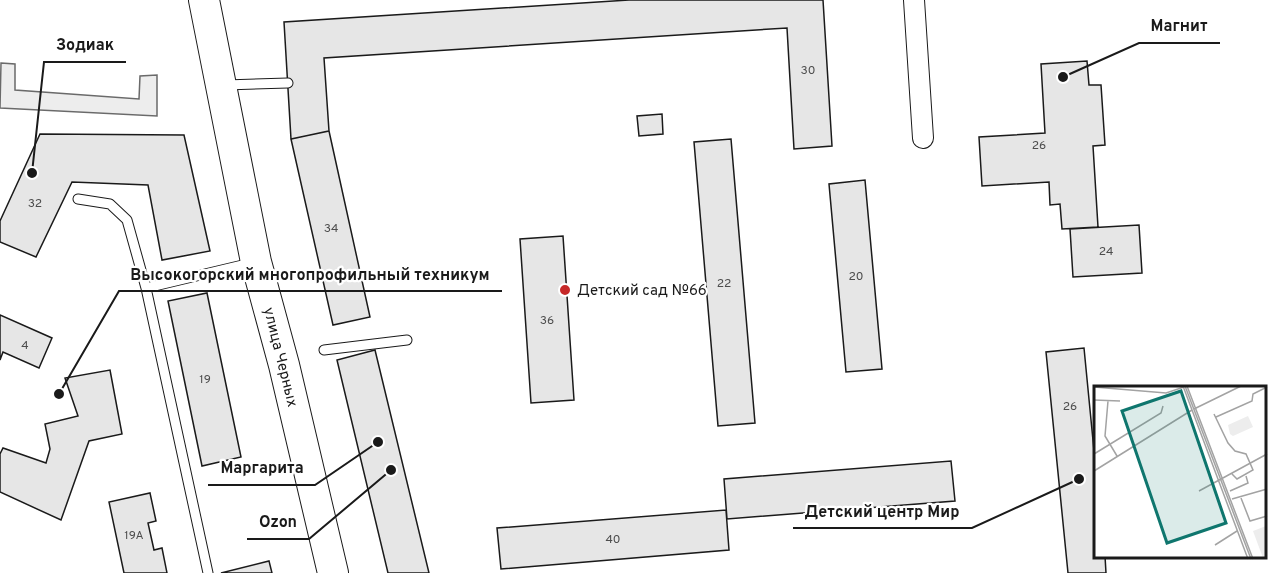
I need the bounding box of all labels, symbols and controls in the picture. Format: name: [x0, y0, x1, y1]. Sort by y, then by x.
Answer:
callout: Магнит: [1139, 9, 1220, 43]
text: Магнит: [1150, 17, 1208, 37]
callout: Зодиак: [44, 28, 126, 62]
text: Зодиак: [56, 36, 114, 56]
house number: 30: [801, 63, 815, 79]
house number: 26: [1032, 138, 1046, 154]
house number: 32: [28, 196, 42, 212]
house number: 34: [324, 221, 338, 237]
house number: 24: [1099, 244, 1113, 260]
callout: Высокогорский многопрофильный техникум: [119, 257, 502, 291]
text: Высокогорский многопрофильный техникум: [130, 266, 490, 286]
house number: 20: [848, 269, 864, 285]
house number: 22: [717, 276, 731, 292]
place label: Детский сад №66: [577, 282, 707, 301]
marker: Детский сад №66: [558, 283, 572, 297]
street label: улица Черных: [258, 306, 301, 409]
house number: 36: [540, 313, 554, 329]
house number: 4: [21, 338, 29, 354]
house number: 19: [199, 372, 211, 388]
inset map: [1094, 386, 1266, 558]
house number: 26: [1063, 399, 1077, 415]
callout: Маргарита: [208, 451, 315, 485]
text: Маргарита: [220, 459, 304, 479]
callout: Детский центр Мир: [793, 494, 972, 528]
text: Детский центр Мир: [805, 503, 959, 523]
callout: Ozon: [247, 505, 309, 539]
text: Ozon: [259, 513, 297, 533]
house number: 19А: [124, 528, 144, 544]
house number: 40: [605, 532, 621, 548]

